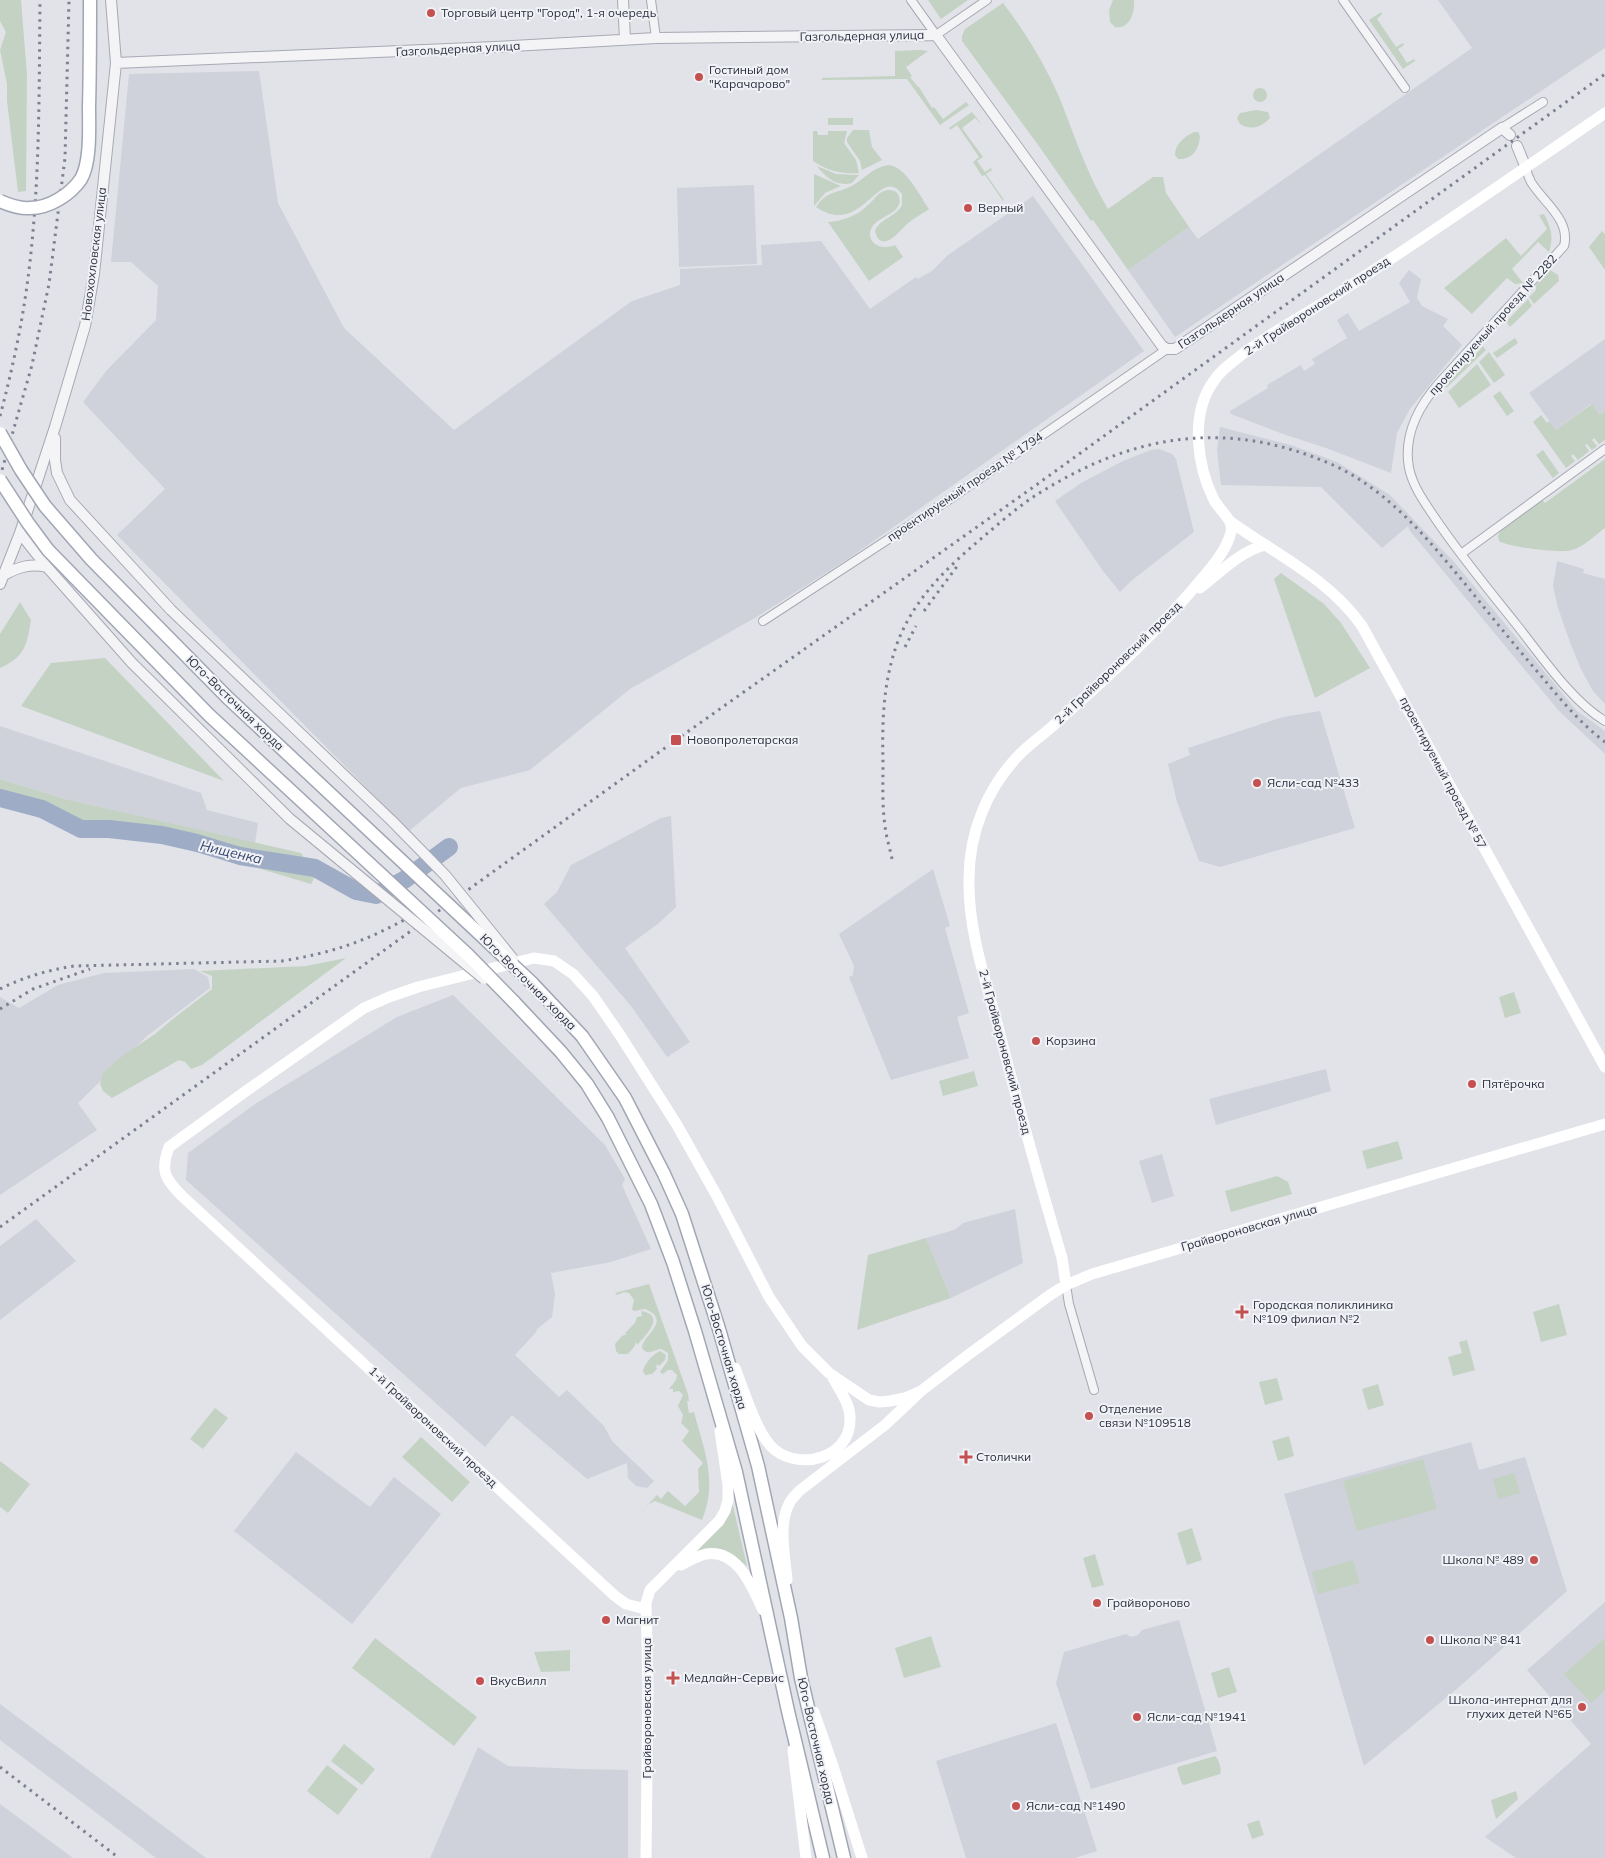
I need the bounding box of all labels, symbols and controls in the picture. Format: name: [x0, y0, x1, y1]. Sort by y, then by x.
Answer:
place label: Торговый центр "Город", 1-я очередь: [441, 5, 657, 20]
marker: Торговый центр "Город", 1-я очередь: [425, 7, 437, 19]
street label: Газгольдерная улица: [800, 27, 924, 44]
street label: Газгольдерная улица: [395, 38, 521, 59]
place label: Гостиный дом "Карачарово": [709, 62, 790, 91]
marker: Гостиный дом "Карачарово": [693, 71, 705, 83]
street label: Новохохловская улица: [78, 186, 109, 322]
place label: Верный: [978, 200, 1023, 215]
marker: Верный: [962, 202, 974, 214]
street label: проектируемый проезд № 2282: [1425, 251, 1560, 398]
street label: 2-й Грайвороновский проезд: [1241, 253, 1392, 358]
street label: Газгольдерная улица: [1175, 269, 1287, 352]
street label: проектируемый проезд № 1794: [884, 429, 1045, 544]
street label: 2-й Грайвороновский проезд: [1051, 598, 1184, 727]
street label: Юго-Восточная хорда: [183, 652, 287, 753]
street label: проектируемый проезд № 57: [1397, 694, 1490, 851]
place label: Новопролетарская: [687, 732, 798, 747]
marker: Новопролетарская: [669, 733, 683, 747]
place label: Ясли-сад №433: [1267, 775, 1359, 790]
marker: Ясли-сад №433: [1251, 777, 1263, 789]
water label: Нищенка: [198, 836, 264, 868]
street label: Юго-Восточная хорда: [477, 930, 580, 1033]
street label: 2-й Грайвороновский проезд: [976, 968, 1035, 1136]
place label: Корзина: [1046, 1033, 1096, 1048]
marker: Корзина: [1030, 1035, 1042, 1047]
place label: Пятёрочка: [1482, 1076, 1545, 1091]
marker: Пятёрочка: [1466, 1078, 1478, 1090]
street label: Грайвороновская улица: [1179, 1201, 1319, 1254]
street label: Юго-Восточная хорда: [698, 1282, 751, 1411]
place label: Городская поликлиника №109 филиал №2: [1253, 1297, 1393, 1326]
marker: Городская поликлиника №109 филиал №2: [1235, 1305, 1249, 1319]
street label: 1-й Грайвороновский проезд: [366, 1363, 501, 1490]
place label: Отделение связи №109518: [1099, 1401, 1191, 1430]
marker: Отделение связи №109518: [1083, 1410, 1095, 1422]
place label: Столички: [976, 1449, 1031, 1464]
marker: Столички: [960, 1451, 972, 1463]
place label: Школа № 489: [1442, 1552, 1524, 1567]
marker: Школа № 489: [1528, 1554, 1540, 1566]
place label: Грайвороново: [1107, 1595, 1190, 1610]
marker: Грайвороново: [1091, 1597, 1103, 1609]
place label: Магнит: [616, 1612, 659, 1627]
marker: Магнит: [600, 1614, 612, 1626]
place label: Школа № 841: [1440, 1632, 1522, 1647]
marker: Школа № 841: [1424, 1634, 1436, 1646]
street label: Грайвороновская улица: [639, 1638, 654, 1778]
place label: Медлайн-Сервис: [684, 1670, 784, 1685]
marker: Медлайн-Сервис: [666, 1671, 680, 1685]
place label: ВкусВилл: [490, 1673, 546, 1688]
marker: ВкусВилл: [474, 1675, 486, 1687]
street label: Юго-Восточная хорда: [795, 1676, 838, 1806]
place label: Школа-интернат для глухих детей №65: [1448, 1692, 1572, 1721]
marker: Школа-интернат для глухих детей №65: [1576, 1701, 1588, 1713]
place label: Ясли-сад №1941: [1147, 1709, 1246, 1724]
marker: Ясли-сад №1941: [1131, 1711, 1143, 1723]
place label: Ясли-сад №1490: [1026, 1798, 1125, 1813]
marker: Ясли-сад №1490: [1010, 1800, 1022, 1812]

